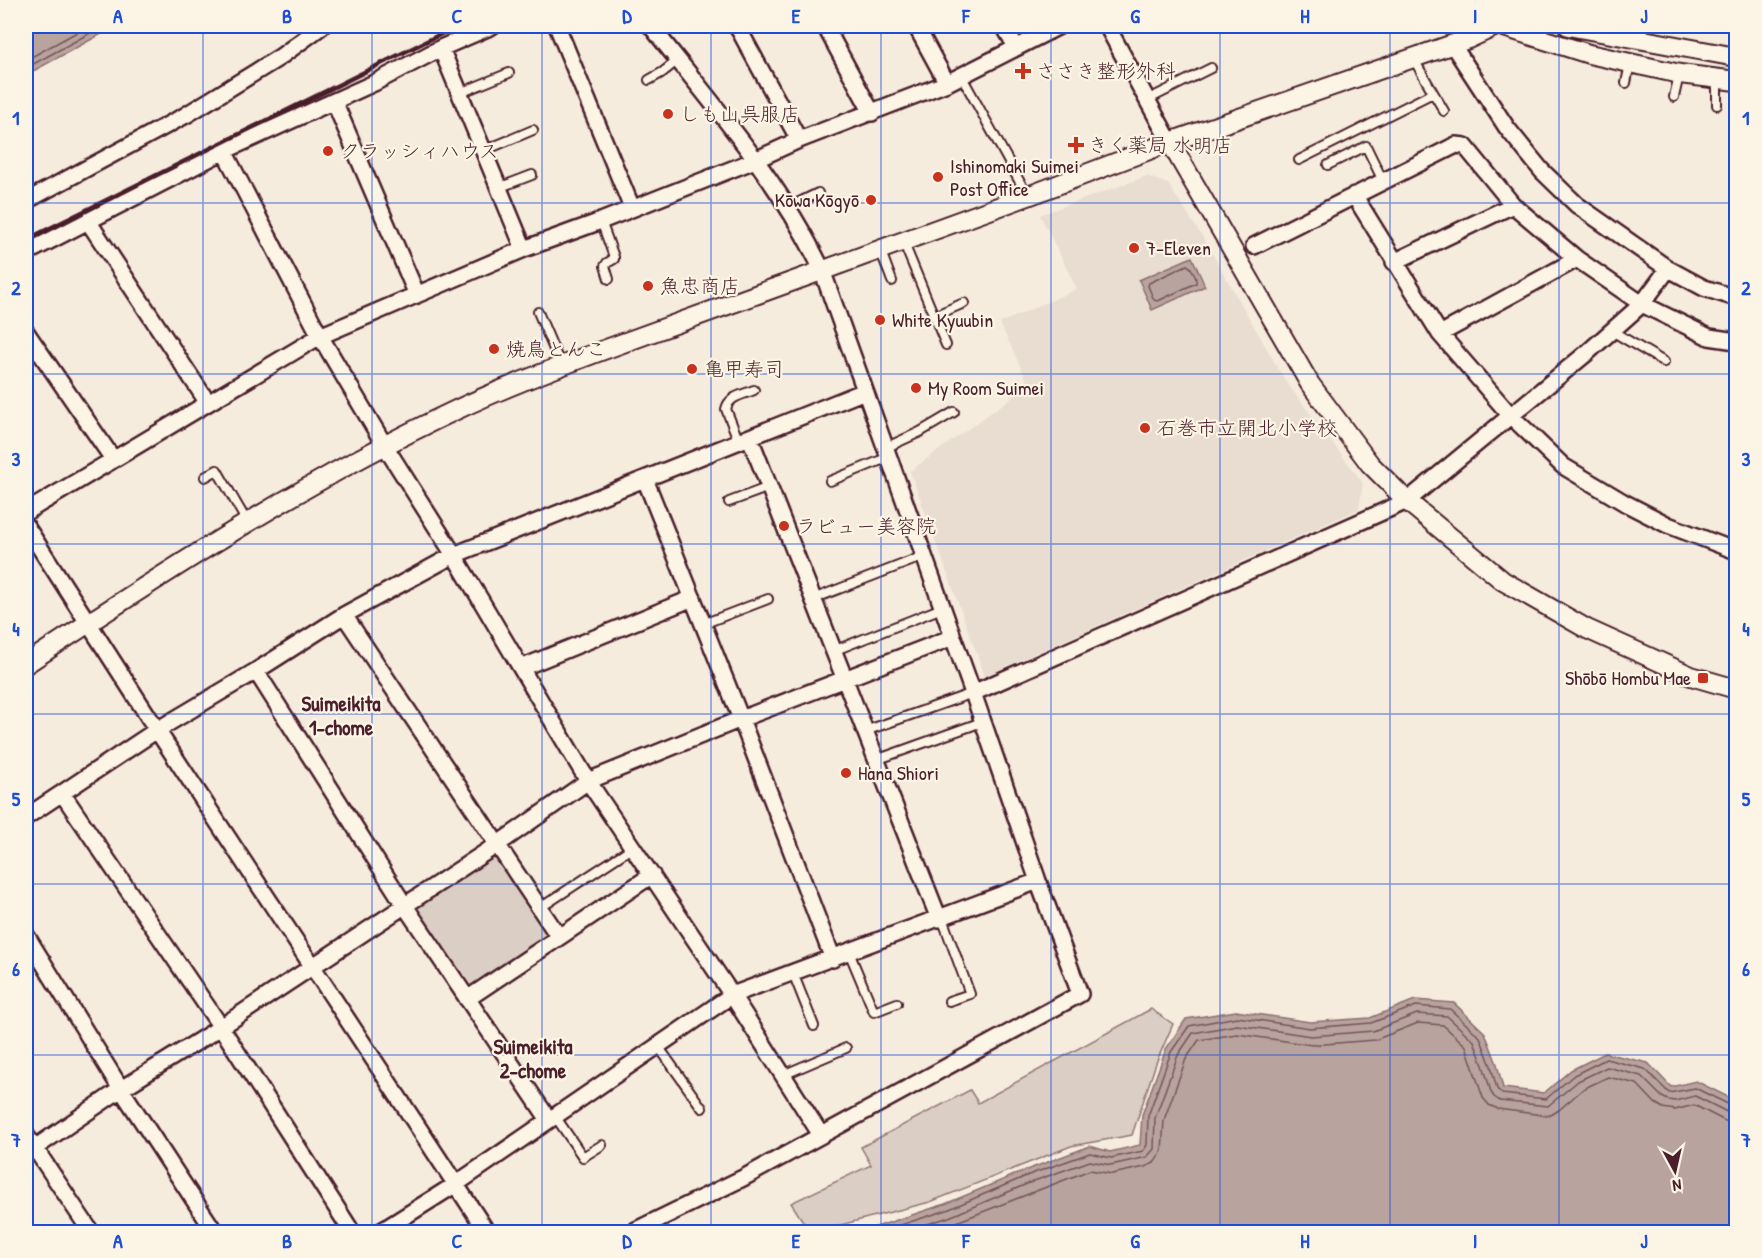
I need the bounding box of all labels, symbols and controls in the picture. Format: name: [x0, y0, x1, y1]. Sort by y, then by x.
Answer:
text: A: [113, 2, 123, 29]
text: B: [282, 2, 292, 29]
text: C: [452, 2, 463, 29]
text: D: [622, 2, 632, 29]
text: E: [792, 2, 801, 29]
text: F: [961, 2, 971, 29]
text: G: [1130, 2, 1140, 29]
text: H: [1300, 2, 1310, 29]
text: I: [1473, 2, 1477, 29]
text: J: [1640, 2, 1648, 29]
place label: ささき整形外科: [1036, 57, 1176, 84]
marker: ささき整形外科: [1014, 62, 1032, 80]
place label: しも山呉服店: [680, 100, 800, 127]
text: 1: [12, 104, 20, 131]
text: 1: [1742, 104, 1750, 131]
marker: しも山呉服店: [661, 107, 675, 121]
place label: きく薬局 水明店: [1088, 131, 1233, 158]
place label: クラッシィハウス: [340, 137, 499, 164]
marker: きく薬局 水明店: [1069, 138, 1083, 152]
marker: クラッシィハウス: [321, 144, 335, 158]
place label: Ishinomaki Suimei Post Office: [950, 152, 1079, 202]
marker: Ishinomaki Suimei Post Office: [931, 170, 945, 184]
place label: Kōwa Kōgyō: [775, 186, 859, 213]
marker: Kōwa Kōgyō: [864, 193, 878, 207]
place label: 7-Eleven: [1146, 234, 1211, 261]
marker: 7-Eleven: [1127, 241, 1141, 255]
place label: 魚忠商店: [660, 272, 740, 299]
text: 2: [11, 274, 21, 301]
text: 2: [1741, 274, 1751, 301]
marker: 魚忠商店: [641, 279, 655, 293]
place label: White Kyuubin: [892, 306, 993, 333]
marker: White Kyuubin: [873, 313, 887, 327]
place label: 焼鳥とんこ: [506, 335, 606, 362]
marker: 焼鳥とんこ: [487, 342, 501, 356]
place label: 亀甲寿司: [704, 355, 784, 382]
marker: 亀甲寿司: [685, 362, 699, 376]
place label: My Room Suimei: [928, 374, 1044, 401]
marker: My Room Suimei: [909, 381, 923, 395]
place label: 石巻市立開北小学校: [1157, 414, 1337, 441]
marker: 石巻市立開北小学校: [1138, 421, 1152, 435]
text: 3: [12, 445, 21, 472]
text: 3: [1742, 445, 1751, 472]
place label: ラビュー美容院: [796, 512, 936, 539]
marker: ラビュー美容院: [777, 519, 791, 533]
text: 4: [12, 615, 20, 642]
text: 4: [1742, 615, 1750, 642]
place label: Shōbō Hombu Mae: [1565, 664, 1691, 691]
marker: Shōbō Hombu Mae: [1696, 671, 1710, 685]
district label: Suimeikita 1-chome: [302, 689, 381, 742]
place label: Hana Shiori: [858, 759, 939, 786]
marker: Hana Shiori: [839, 766, 853, 780]
text: 5: [12, 785, 21, 812]
text: 5: [1742, 785, 1751, 812]
text: 6: [12, 955, 20, 982]
text: 6: [1742, 955, 1750, 982]
district label: Suimeikita 2-chome: [494, 1032, 573, 1085]
text: 7: [10, 1126, 21, 1153]
text: 7: [1740, 1126, 1751, 1153]
north arrow: [1645, 1141, 1705, 1201]
text: N: [1671, 1174, 1683, 1197]
text: A: [113, 1227, 123, 1254]
text: B: [282, 1227, 292, 1254]
text: C: [452, 1227, 463, 1254]
text: D: [622, 1227, 632, 1254]
text: E: [792, 1227, 801, 1254]
text: F: [961, 1227, 971, 1254]
text: G: [1130, 1227, 1140, 1254]
text: H: [1300, 1227, 1310, 1254]
text: I: [1473, 1227, 1477, 1254]
text: J: [1640, 1227, 1648, 1254]

